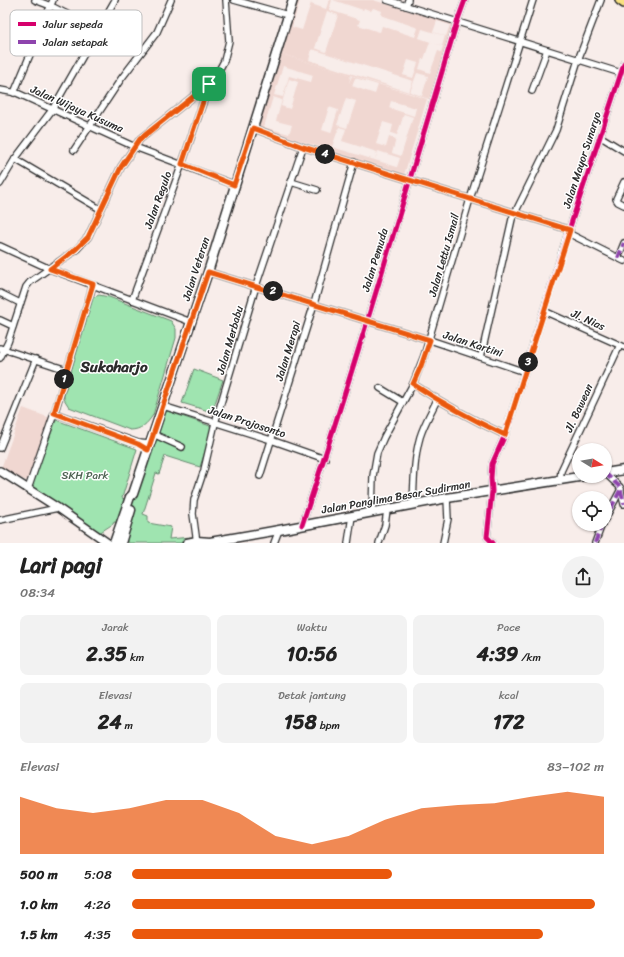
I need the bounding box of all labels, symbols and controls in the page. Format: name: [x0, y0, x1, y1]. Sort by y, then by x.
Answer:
legend: [10, 10, 142, 56]
text: Jalur sepeda: [42, 15, 103, 34]
text: Jalan setapak: [42, 33, 109, 52]
pin: [192, 67, 226, 101]
icon: arrive: [198, 73, 220, 95]
street label: Jalan Wijaya Kusuma: [26, 80, 127, 138]
street label: Jalan Mayor Sunaryo: [557, 109, 607, 212]
pin: 4: [315, 144, 335, 164]
text: 4: [322, 144, 328, 163]
street label: Jalan Regulo: [138, 168, 177, 233]
street label: Jalan Lettu Ismail: [423, 210, 465, 300]
street label: Jalan Pemuda: [356, 225, 394, 295]
street label: Jalan Veteran: [176, 235, 215, 304]
pin: 2: [263, 281, 283, 301]
text: 2: [270, 281, 276, 300]
street label: Jalan Merbabu: [211, 303, 249, 378]
street label: Jl. Nias: [567, 304, 609, 336]
street label: Jalan Merapi: [270, 318, 306, 384]
street label: Jalan Kartini: [440, 325, 506, 363]
pin: 3: [518, 352, 538, 372]
text: 3: [525, 352, 531, 371]
district label: Sukoharjo: [79, 354, 148, 380]
pin: 1: [54, 369, 74, 389]
text: 1: [62, 369, 66, 388]
street label: Jl. Bawean: [559, 380, 599, 436]
street label: Jalan Projosonto: [205, 400, 289, 444]
north arrow: [572, 443, 612, 483]
map controls: [572, 443, 612, 531]
park label: SKH Park: [62, 466, 109, 485]
street label: Jalan Panglima Besar Sudirman: [319, 475, 472, 520]
button: locate: [572, 491, 612, 531]
text: Lari pagi: [20, 546, 102, 585]
button: share: [562, 556, 604, 598]
text: 08:34: [20, 581, 55, 604]
text: Jarak: [102, 618, 129, 637]
text: Waktu: [297, 618, 327, 637]
text: Pace: [497, 618, 520, 637]
text: 2.35: [86, 637, 127, 672]
text: 10:56: [287, 637, 337, 672]
text: 4:39: [476, 637, 518, 672]
text: km: [127, 648, 144, 667]
text: /km: [518, 648, 541, 667]
text: Elevasi: [99, 686, 132, 705]
text: Detak jantung: [278, 686, 346, 705]
text: kcal: [499, 686, 519, 705]
text: 24: [98, 705, 122, 740]
text: 158: [284, 705, 317, 740]
text: 172: [493, 705, 524, 740]
text: m: [122, 716, 133, 735]
text: bpm: [317, 716, 340, 735]
text: Elevasi: [20, 755, 59, 778]
text: 83–102 m: [547, 755, 604, 778]
text: 500 m: [20, 863, 58, 886]
text: 5:08: [84, 863, 112, 886]
text: 1.0 km: [20, 893, 58, 916]
text: 4:26: [84, 893, 111, 916]
text: 1.5 km: [20, 923, 58, 946]
text: 4:35: [84, 923, 111, 946]

